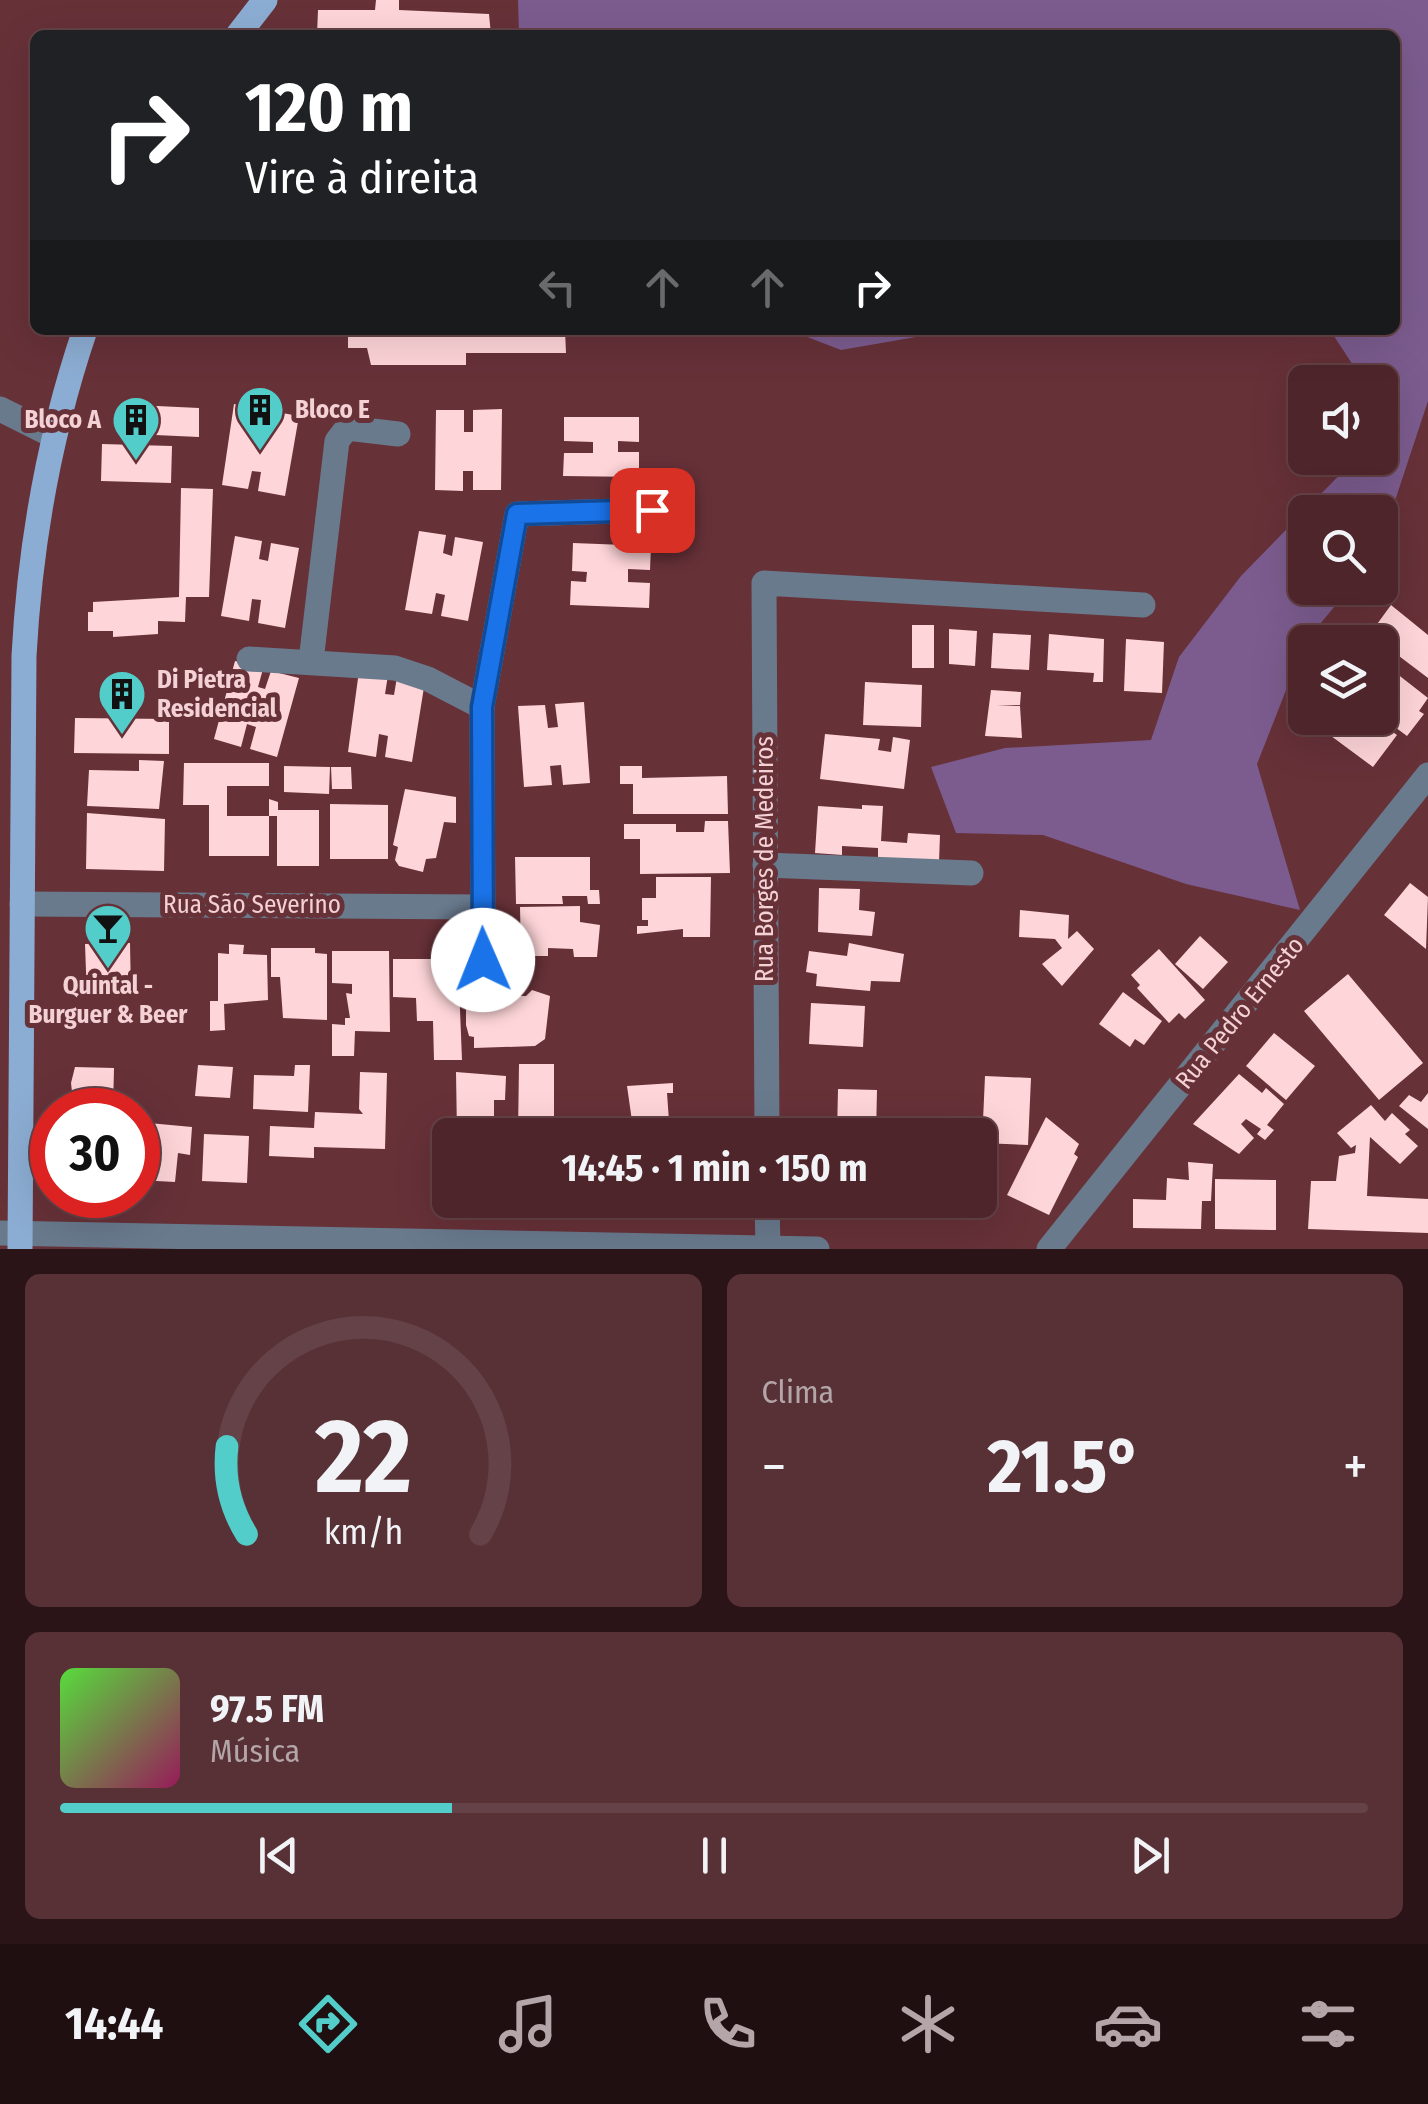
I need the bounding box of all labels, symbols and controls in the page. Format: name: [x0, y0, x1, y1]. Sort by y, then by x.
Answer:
text: 120 m: [245, 66, 413, 150]
icon: right: [80, 70, 210, 200]
text: Vire à direita: [245, 151, 479, 205]
icon: left: [530, 260, 585, 315]
icon: ahead: [635, 260, 690, 315]
icon: ahead: [740, 260, 795, 315]
icon: right: [845, 260, 900, 315]
map controls: [1288, 365, 1398, 735]
button: sound: [1288, 365, 1398, 475]
building icon: Bloco E: [234, 384, 286, 452]
building icon: Bloco A: [110, 394, 162, 462]
place label: Bloco E: [295, 395, 370, 425]
place label: Bloco A: [24, 405, 101, 435]
pin: [610, 468, 695, 553]
icon: arrive: [625, 483, 680, 538]
button: search: [1288, 495, 1398, 605]
button: layers: [1288, 625, 1398, 735]
place label: Di Pietra Residencial: [157, 665, 277, 724]
building icon: Di Pietra Residencial: [96, 668, 148, 736]
street label: Rua Borges de Medeiros: [750, 736, 780, 982]
street label: Rua São Severino: [163, 890, 341, 920]
bar icon: Quintal - Burguer & Beer: [82, 902, 134, 970]
position arrow: [431, 908, 535, 1012]
street label: Rua Pedro Ernesto: [1169, 931, 1311, 1095]
place label: Quintal - Burguer & Beer: [28, 971, 188, 1030]
speed limit sign: 30: [30, 1088, 160, 1218]
text: 14:45 · 1 min · 150 m: [561, 1145, 868, 1191]
text: Clima: [762, 1373, 834, 1411]
text: 22: [314, 1395, 411, 1520]
text: 21.5°: [988, 1422, 1142, 1512]
text: −: [762, 1434, 786, 1500]
text: +: [1343, 1434, 1368, 1500]
text: km/h: [323, 1511, 403, 1553]
text: 97.5 FM: [210, 1686, 324, 1732]
text: Música: [210, 1732, 300, 1770]
icon: previous: [251, 1828, 306, 1883]
icon: pause: [687, 1828, 742, 1883]
icon: next: [1123, 1828, 1178, 1883]
icon: directions: [293, 1989, 363, 2059]
icon: music: [493, 1989, 563, 2059]
icon: phone: [693, 1989, 763, 2059]
icon: climate: [893, 1989, 963, 2059]
icon: car: [1093, 1989, 1163, 2059]
icon: filters: [1293, 1989, 1363, 2059]
text: 14:44: [65, 1997, 163, 2051]

